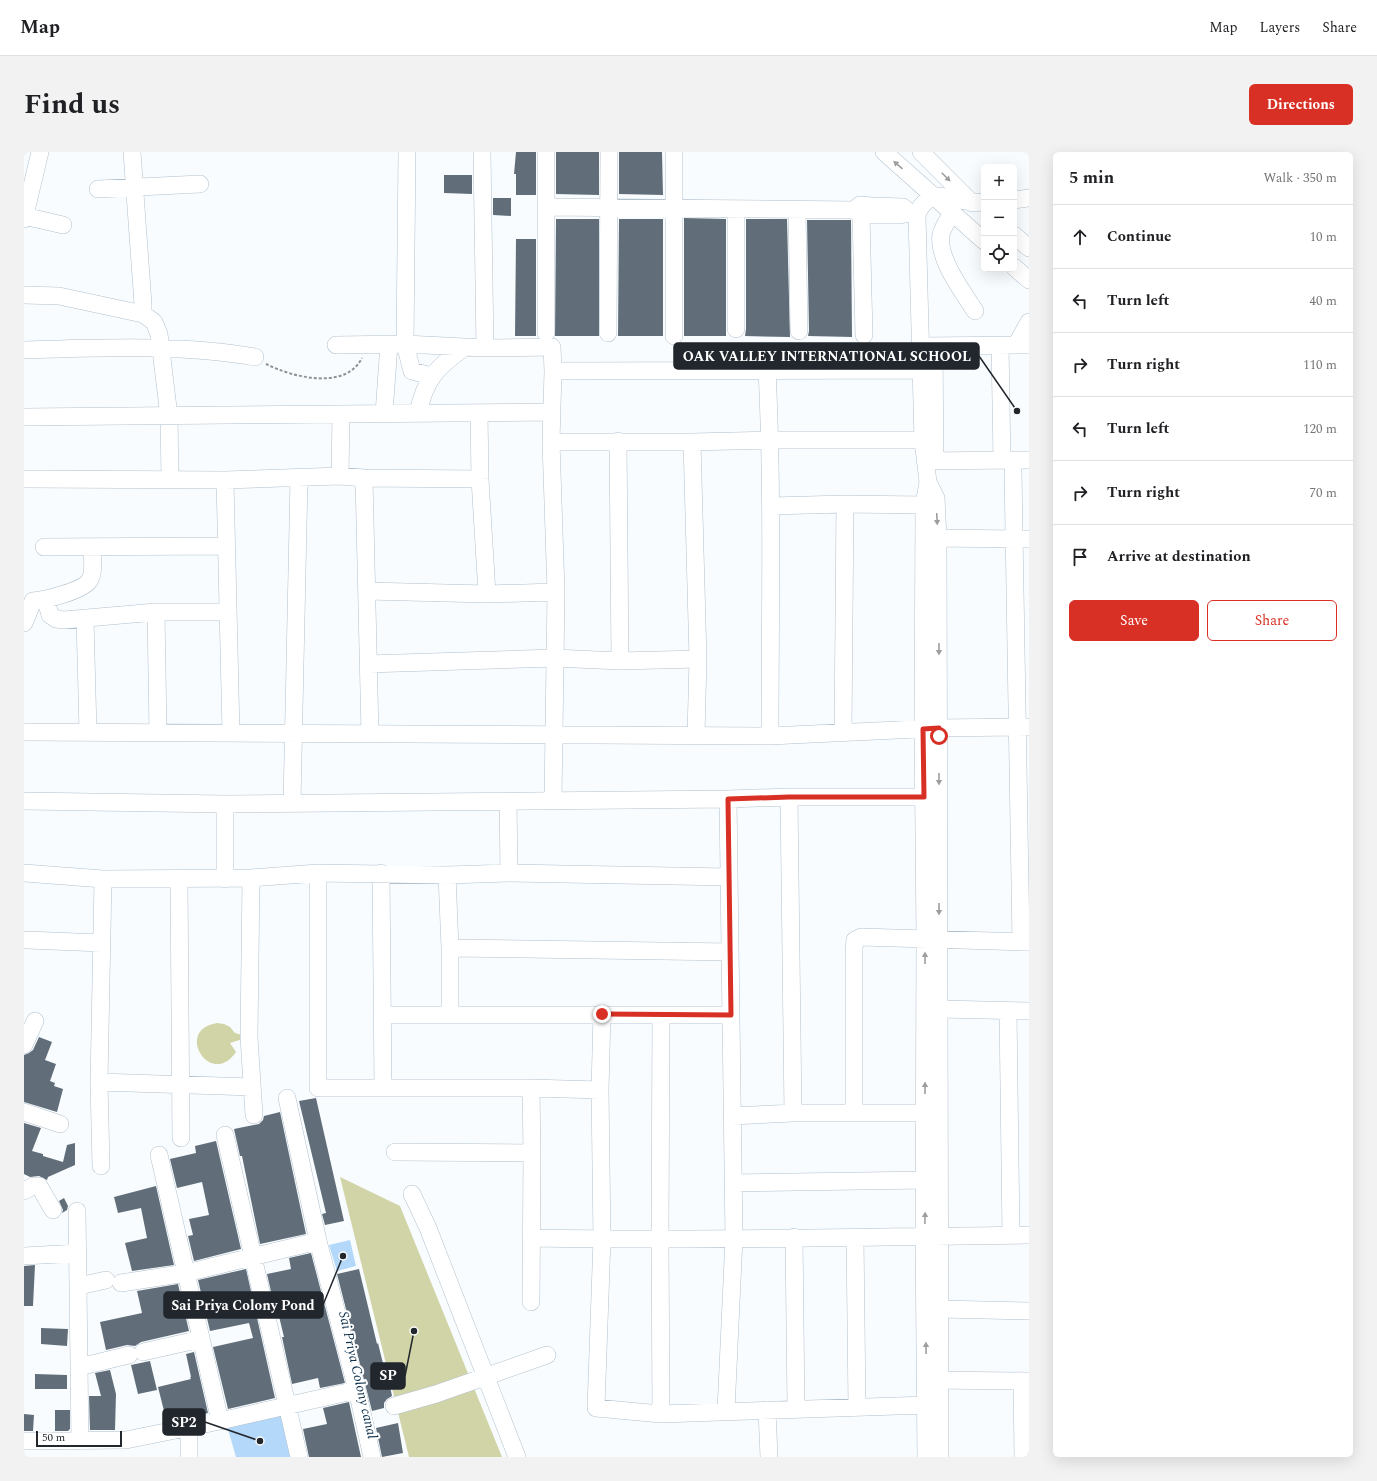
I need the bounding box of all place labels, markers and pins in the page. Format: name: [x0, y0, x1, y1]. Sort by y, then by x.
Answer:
callout: OAK VALLEY INTERNATIONAL SCHOOL: [674, 343, 979, 369]
callout: Sai Priya Colony Pond: [164, 1292, 323, 1318]
callout: SP: [371, 1363, 405, 1389]
callout: SP2: [163, 1409, 205, 1435]

